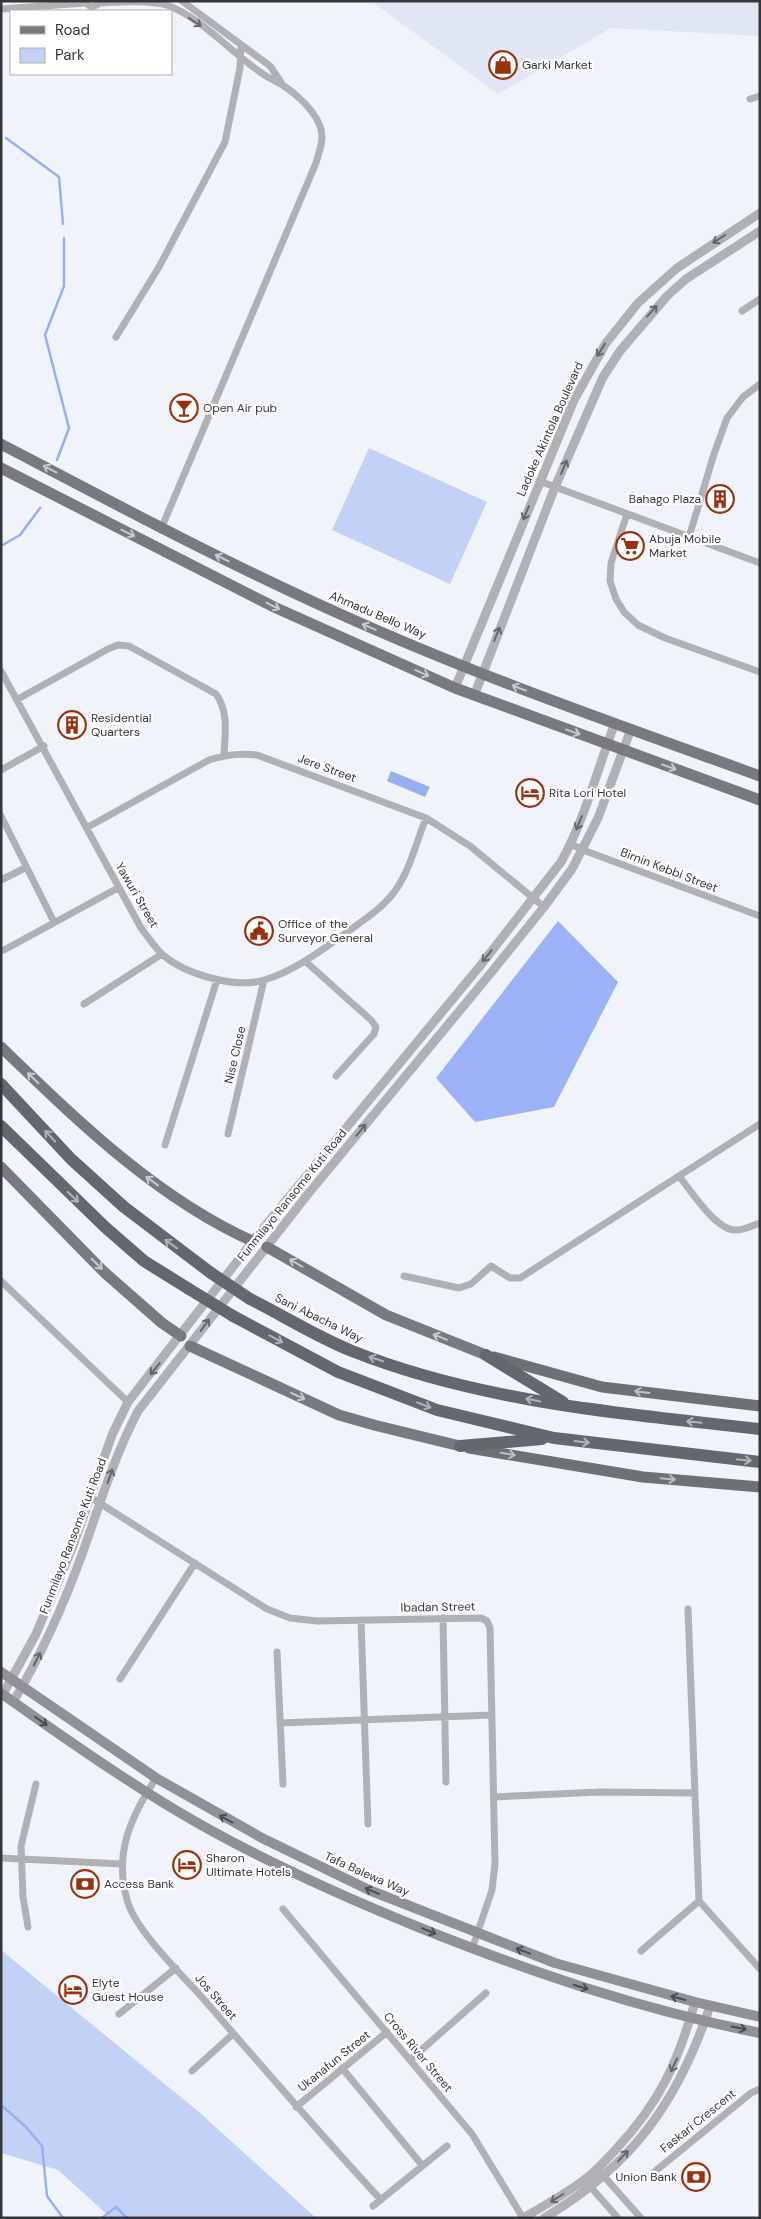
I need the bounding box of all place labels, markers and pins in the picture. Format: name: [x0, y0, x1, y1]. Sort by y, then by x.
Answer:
shop icon: Garki Market: [488, 50, 518, 80]
place label: Garki Market: [522, 57, 592, 73]
bar icon: Open Air pub: [169, 393, 199, 423]
place label: Open Air pub: [203, 400, 277, 416]
building icon: Bahago Plaza: [705, 484, 735, 514]
place label: Bahago Plaza: [629, 491, 701, 507]
supermarket icon: Abuja Mobile Market: [615, 531, 645, 561]
place label: Abuja Mobile Market: [649, 531, 721, 561]
building icon: Residential Quarters: [57, 710, 87, 740]
place label: Residential Quarters: [91, 710, 152, 740]
hotel icon: Rita Lori Hotel: [515, 778, 545, 808]
place label: Rita Lori Hotel: [549, 785, 626, 801]
public building icon: Office of the Surveyor General: [244, 916, 274, 946]
place label: Office of the Surveyor General: [278, 916, 373, 946]
hotel icon: Sharon Ultimate Hotels: [172, 1850, 202, 1880]
place label: Sharon Ultimate Hotels: [206, 1850, 291, 1880]
bank icon: Access Bank: [70, 1869, 100, 1899]
place label: Access Bank: [104, 1876, 174, 1892]
hotel icon: Elyte Guest House: [58, 1975, 88, 2005]
place label: Elyte Guest House: [92, 1975, 164, 2005]
bank icon: Union Bank: [681, 2162, 711, 2192]
place label: Union Bank: [615, 2169, 677, 2185]

